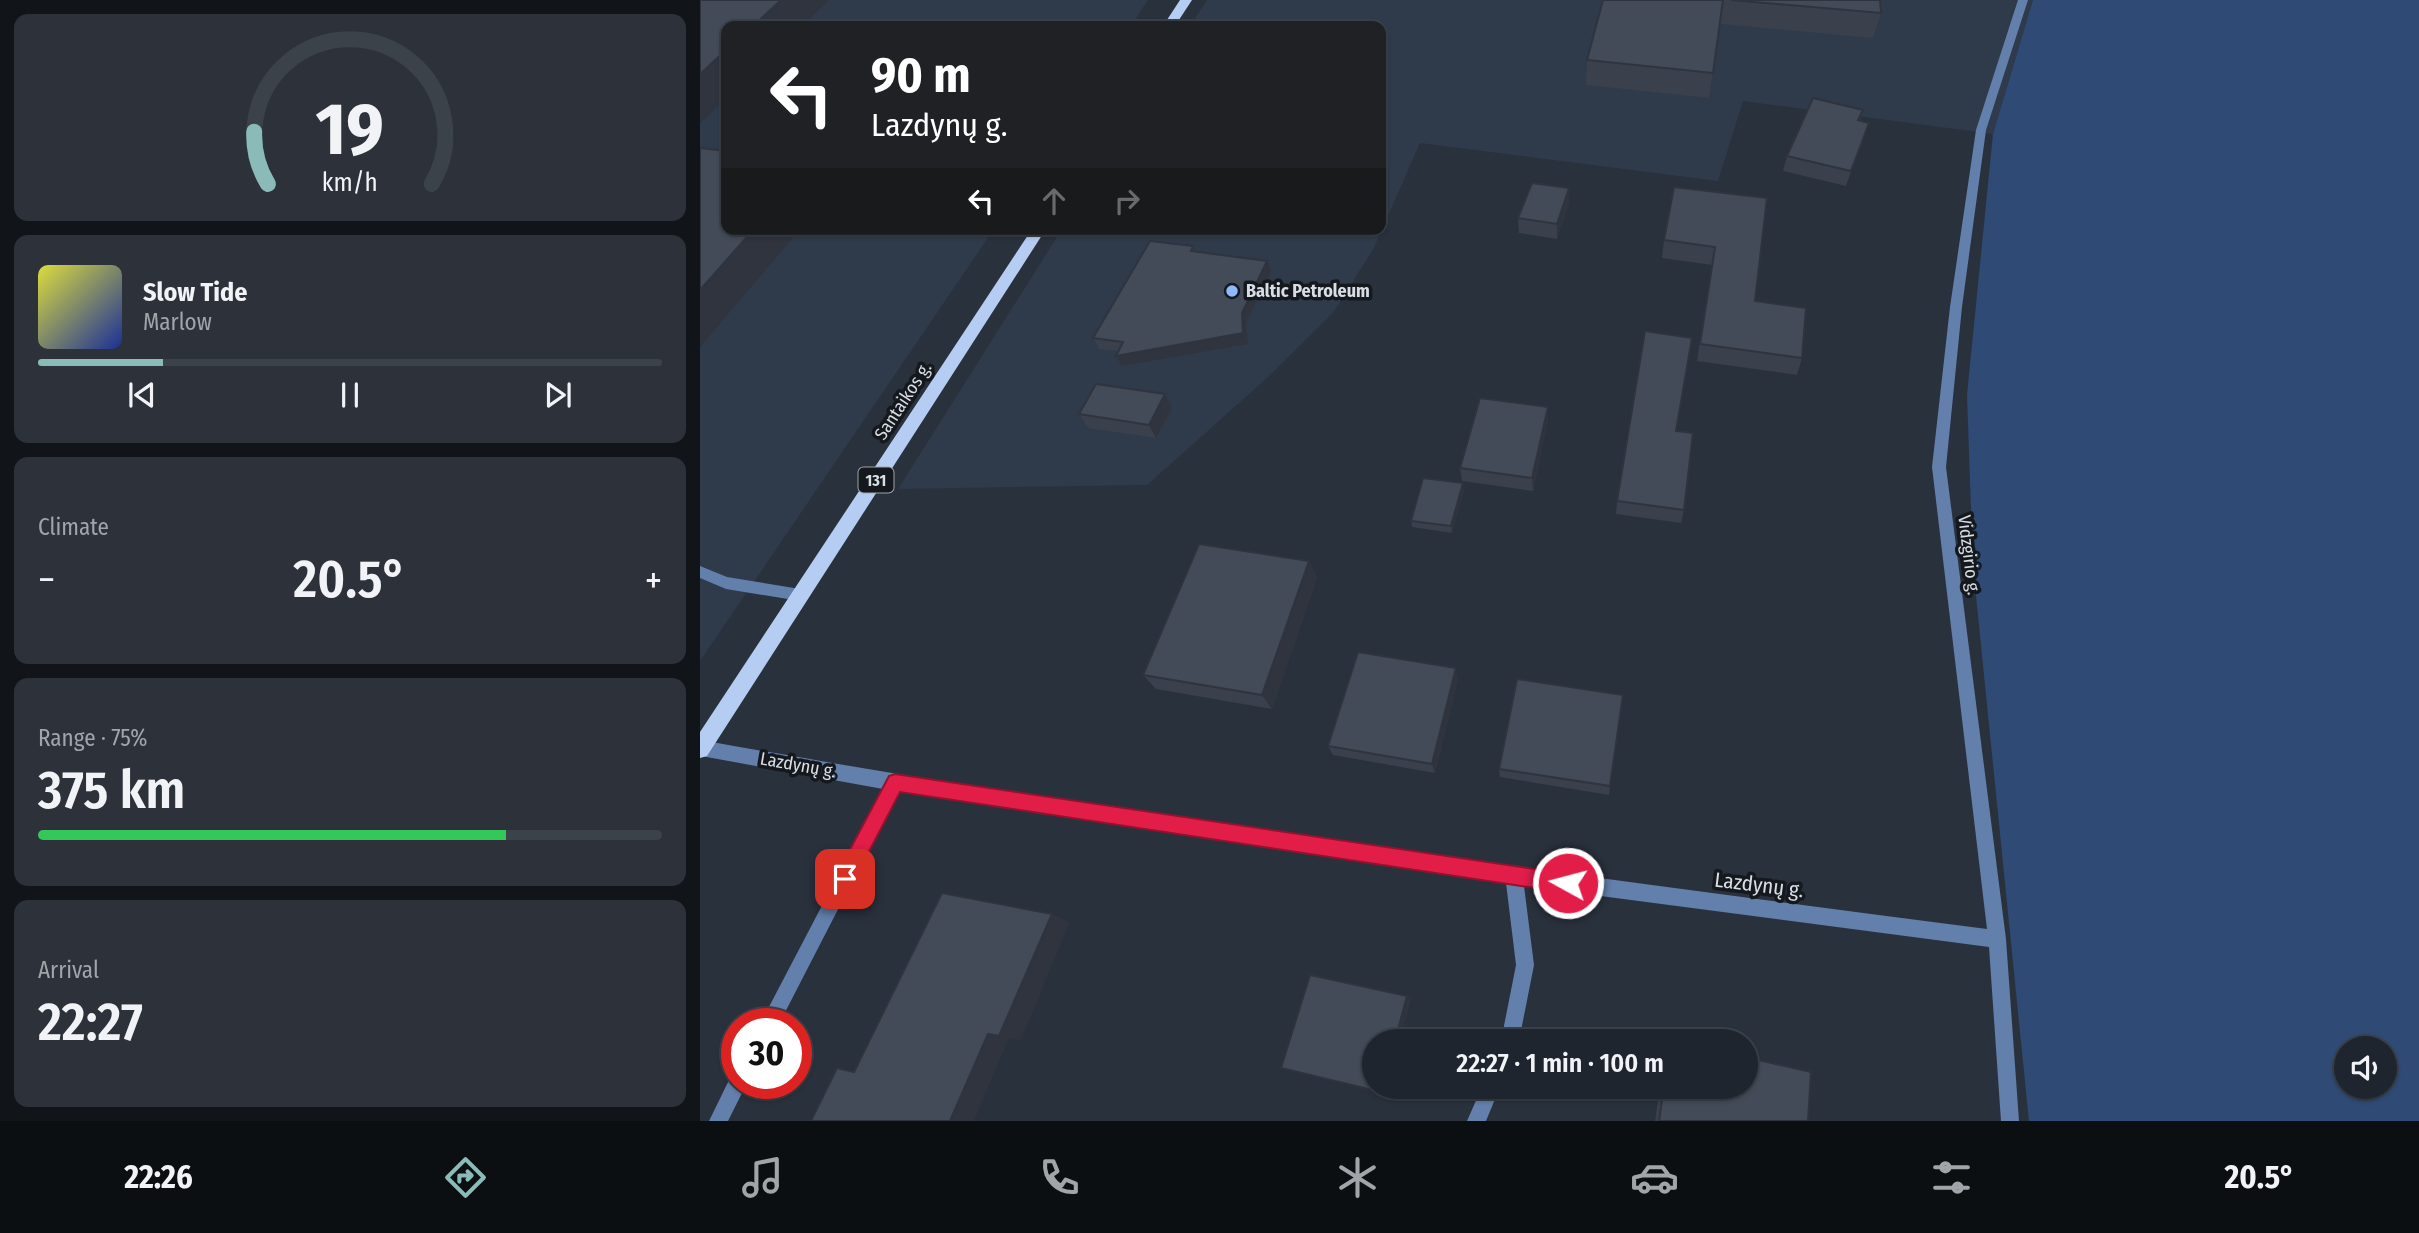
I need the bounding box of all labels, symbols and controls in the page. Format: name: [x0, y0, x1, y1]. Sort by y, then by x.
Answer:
text: 90 m: [871, 46, 971, 105]
icon: left: [756, 49, 847, 140]
text: 19: [316, 86, 384, 173]
text: Lazdynų g.: [871, 106, 1007, 144]
text: km/h: [322, 168, 378, 198]
icon: left: [962, 182, 1000, 220]
icon: ahead: [1035, 182, 1073, 220]
icon: right: [1108, 182, 1146, 220]
text: Slow Tide: [143, 277, 247, 308]
place label: Baltic Petroleum: [1246, 280, 1370, 302]
marker: Baltic Petroleum: [1224, 283, 1240, 299]
text: Marlow: [143, 308, 212, 336]
street label: Santaikos g.: [870, 358, 936, 444]
icon: previous: [123, 376, 161, 414]
icon: pause: [331, 376, 369, 414]
icon: next: [539, 376, 577, 414]
road number: 131: [858, 467, 894, 492]
text: Climate: [38, 513, 109, 541]
street label: Vidzgirio g.: [1953, 514, 1985, 596]
text: 20.5°: [293, 548, 407, 611]
text: −: [38, 557, 55, 603]
text: +: [645, 557, 662, 603]
text: Range · 75%: [38, 724, 147, 752]
street label: Lazdynų g.: [758, 748, 838, 783]
text: 375 km: [38, 759, 185, 822]
position arrow: [1531, 846, 1605, 920]
pin: [815, 849, 875, 909]
icon: arrive: [826, 860, 864, 898]
street label: Lazdynų g.: [1713, 867, 1805, 903]
text: Arrival: [38, 956, 99, 984]
text: 22:27: [38, 991, 143, 1054]
speed limit sign: 30: [721, 1008, 812, 1099]
map controls: [2334, 1036, 2397, 1099]
button: sound: [2334, 1036, 2397, 1099]
text: 22:27 · 1 min · 100 m: [1456, 1048, 1664, 1079]
icon: directions: [441, 1153, 490, 1202]
icon: music: [738, 1153, 787, 1202]
icon: phone: [1035, 1153, 1084, 1202]
icon: climate: [1333, 1153, 1382, 1202]
icon: car: [1630, 1153, 1679, 1202]
icon: filters: [1927, 1153, 1976, 1202]
text: 22:26: [124, 1158, 193, 1196]
text: 20.5°: [2225, 1158, 2295, 1196]

